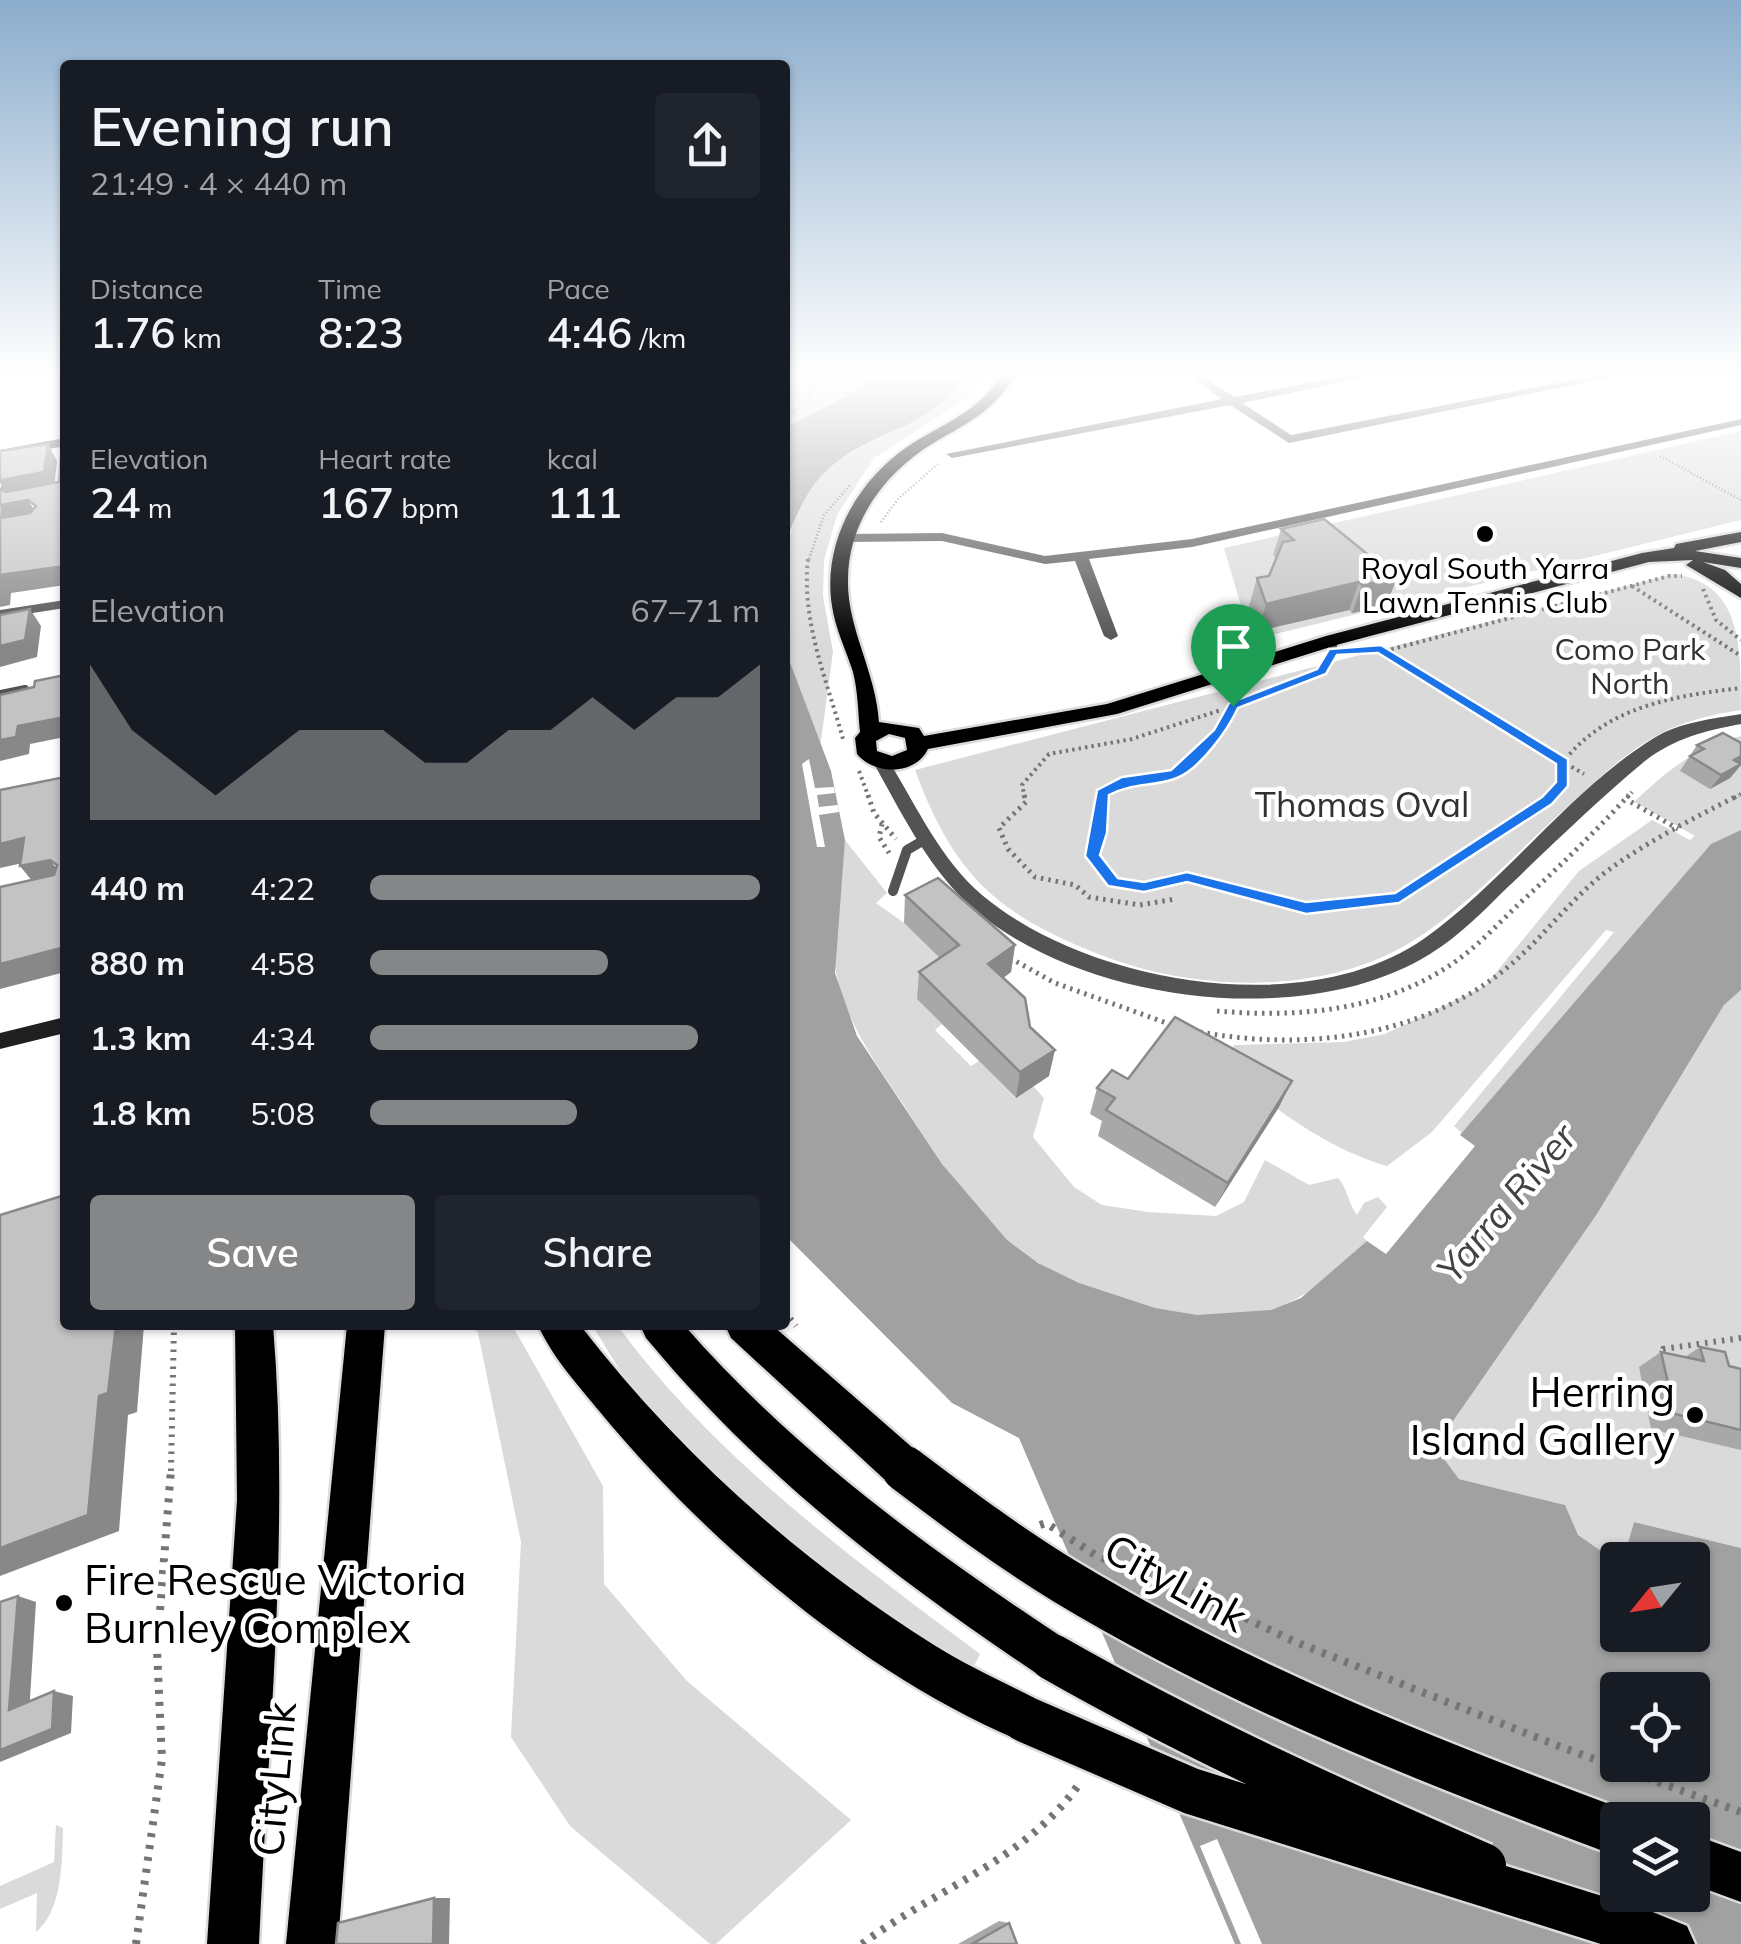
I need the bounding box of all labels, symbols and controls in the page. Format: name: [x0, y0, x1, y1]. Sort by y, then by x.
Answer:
text: Evening run: [90, 91, 394, 160]
button: share: [655, 93, 760, 198]
text: 21:49 · 4 × 440 m: [90, 163, 347, 203]
text: Distance: [90, 271, 203, 306]
text: Time: [318, 271, 382, 306]
text: Pace: [547, 271, 610, 306]
text: 1.76: [90, 306, 176, 359]
text: 8:23: [318, 306, 404, 359]
text: 4:46: [547, 306, 632, 359]
text: km: [176, 320, 222, 355]
text: /km: [632, 320, 686, 355]
text: Elevation: [90, 441, 208, 476]
text: Heart rate: [318, 441, 452, 476]
text: kcal: [547, 441, 598, 476]
text: 24: [90, 476, 140, 529]
text: 167: [318, 476, 394, 529]
text: 111: [547, 476, 622, 529]
text: m: [140, 490, 172, 525]
text: bpm: [394, 490, 459, 525]
marker: Royal South Yarra Lawn Tennis Club: [1474, 523, 1496, 545]
place label: Royal South Yarra Lawn Tennis Club: [1361, 549, 1609, 621]
text: Elevation: [90, 590, 225, 630]
text: 67–71 m: [631, 590, 760, 630]
pin: [1191, 604, 1276, 707]
icon: arrive: [1206, 619, 1261, 674]
park label: Como Park North: [1554, 630, 1706, 702]
park label: Thomas Oval: [1255, 782, 1469, 826]
text: 440 m: [90, 868, 185, 908]
text: 4:22: [250, 868, 315, 908]
text: 880 m: [90, 943, 185, 983]
text: 4:58: [250, 943, 315, 983]
text: 1.3 km: [90, 1018, 192, 1058]
text: 4:34: [250, 1018, 315, 1058]
text: 1.8 km: [90, 1093, 192, 1133]
text: 5:08: [250, 1093, 315, 1133]
water label: Yarra River: [1426, 1112, 1588, 1292]
button: Save: [90, 1195, 415, 1310]
button: Share: [435, 1195, 760, 1310]
place label: Herring Island Gallery: [1410, 1365, 1675, 1466]
marker: Herring Island Gallery: [1684, 1404, 1706, 1426]
street label: CityLink: [1095, 1521, 1257, 1643]
north arrow: [1600, 1542, 1710, 1652]
map controls: [1600, 1542, 1710, 1912]
place label: Fire Rescue Victoria Burnley Complex: [84, 1553, 467, 1654]
marker: Fire Rescue Victoria Burnley Complex: [53, 1592, 75, 1614]
button: locate: [1600, 1672, 1710, 1782]
street label: CityLink: [241, 1699, 307, 1859]
button: layers: [1600, 1802, 1710, 1912]

